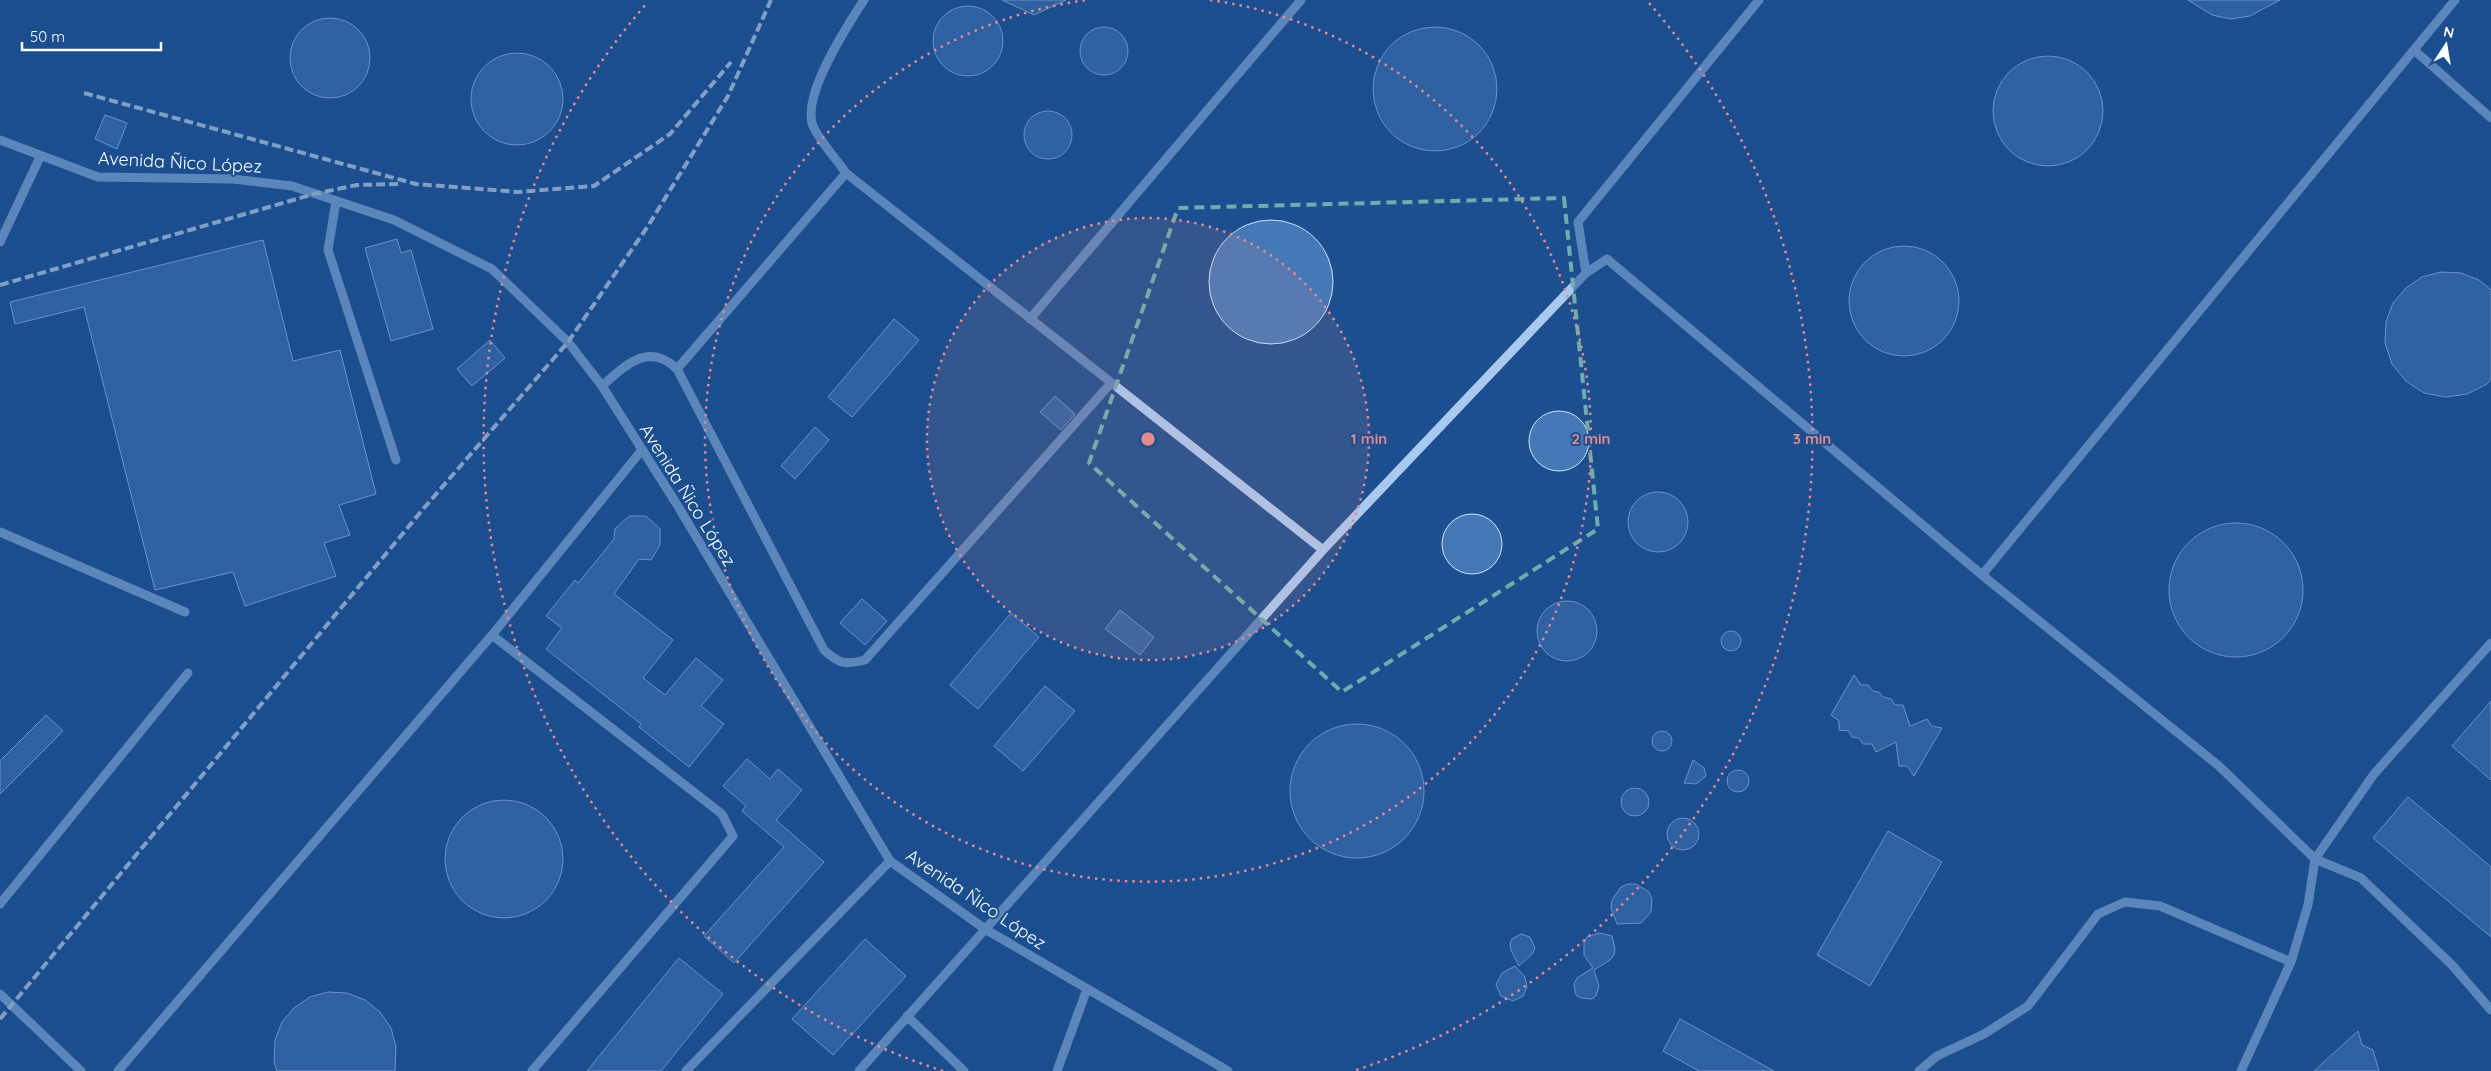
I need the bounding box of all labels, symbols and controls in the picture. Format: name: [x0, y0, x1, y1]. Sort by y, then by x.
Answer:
scale bar: [22, 20, 161, 52]
north arrow: [2421, 20, 2471, 70]
text: N: [2442, 22, 2456, 42]
text: 50 m: [30, 27, 65, 46]
street label: Avenida Ñico López: [98, 146, 262, 178]
street label: Avenida Ñico López: [635, 419, 741, 571]
text: 1 min: [1351, 429, 1387, 448]
text: 2 min: [1571, 429, 1611, 448]
text: 3 min: [1793, 429, 1831, 448]
centre of rings: [1139, 430, 1157, 448]
street label: Avenida Ñico López: [902, 844, 1050, 954]

